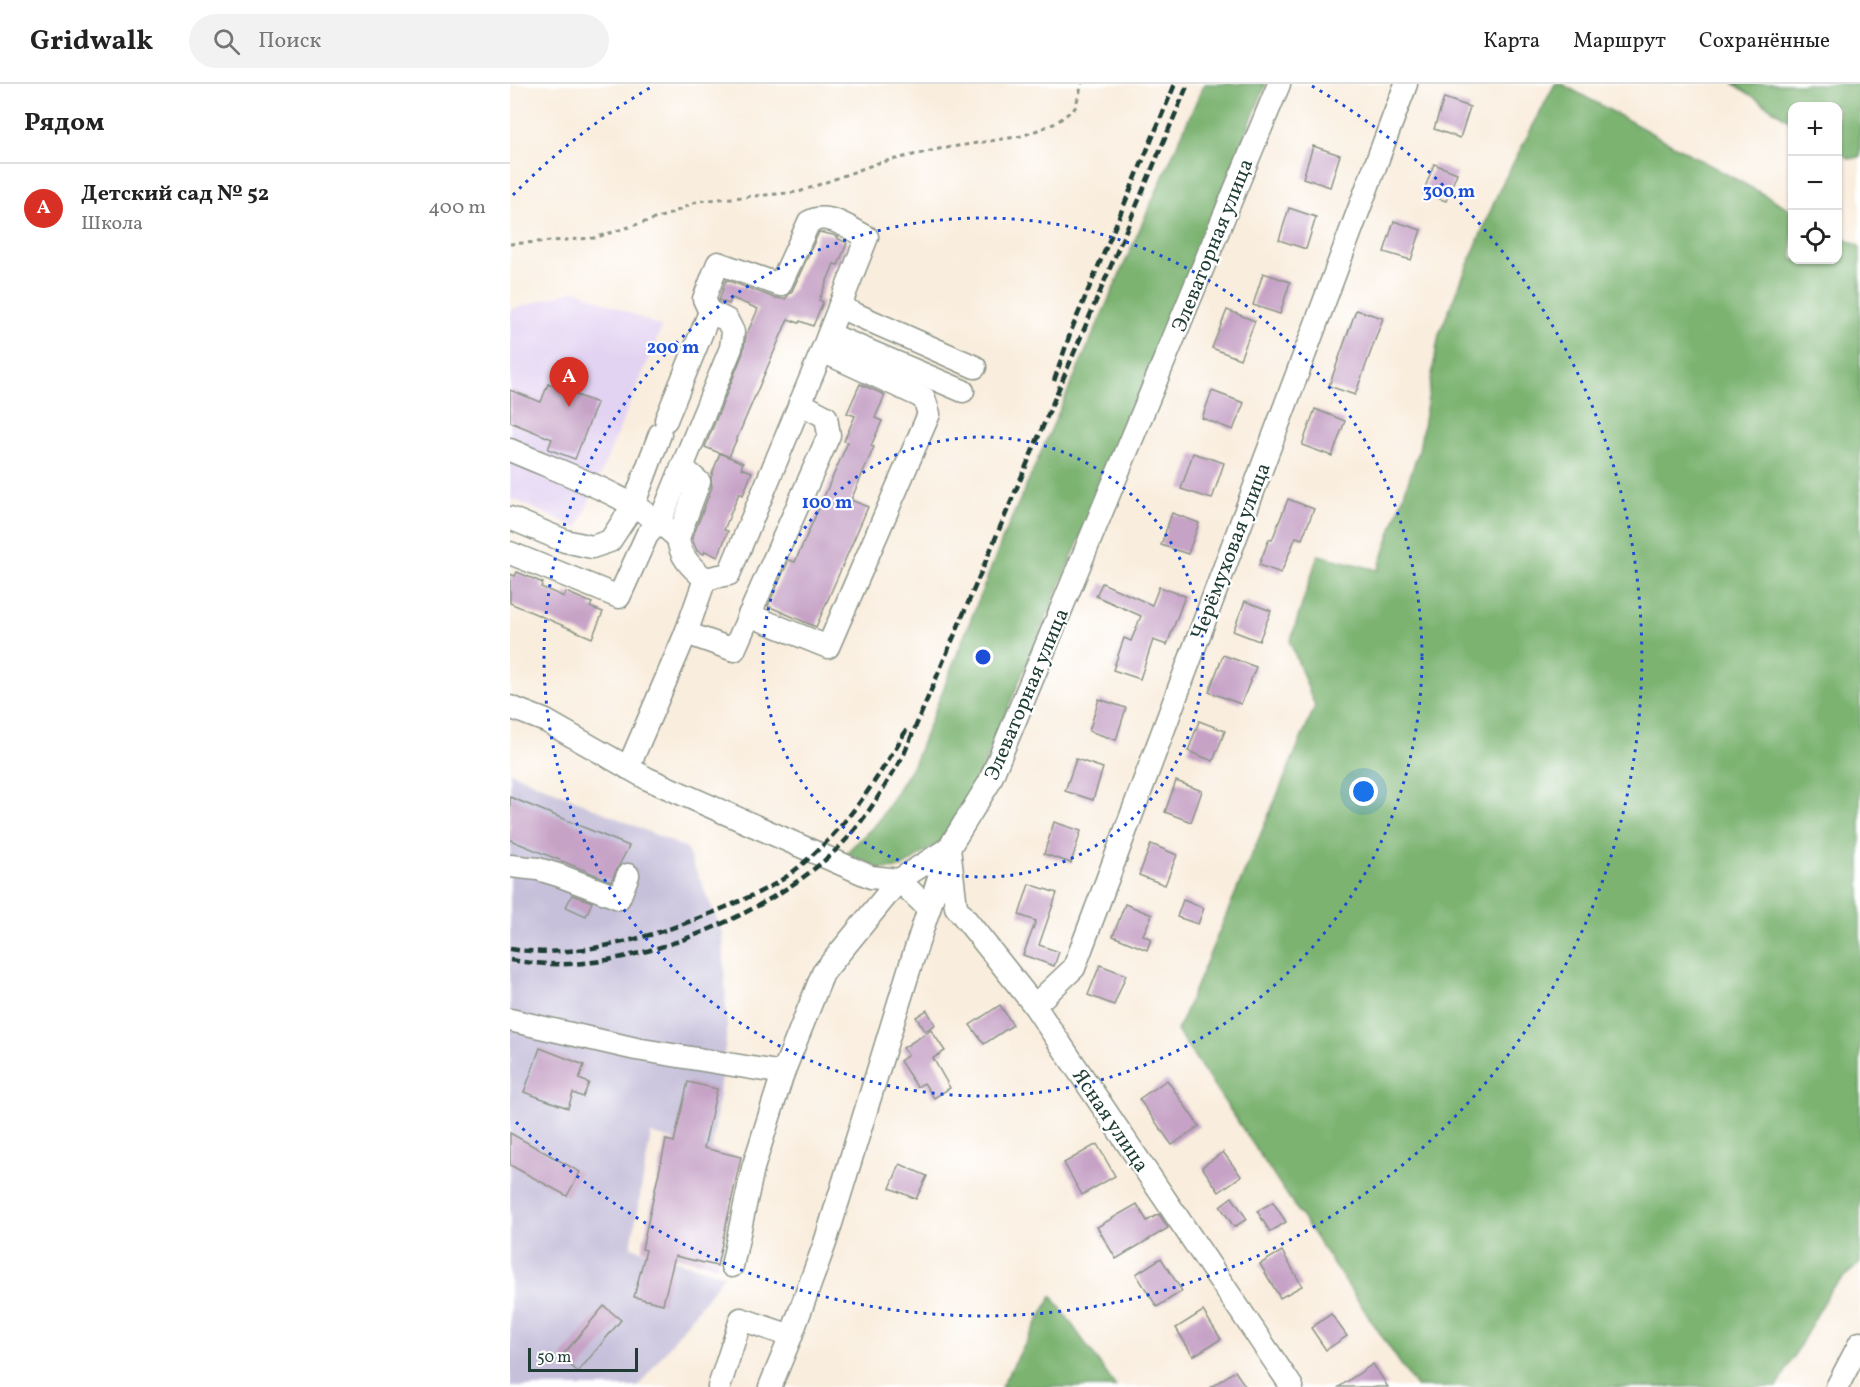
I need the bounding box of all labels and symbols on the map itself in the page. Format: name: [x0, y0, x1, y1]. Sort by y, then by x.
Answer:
street label: Элеваторная улица: [1165, 155, 1261, 336]
text: 300 m: [1423, 180, 1475, 205]
text: 200 m: [647, 336, 699, 361]
pin: A: [550, 358, 588, 407]
street label: Черёмуховая улица: [1184, 459, 1279, 644]
text: 100 m: [802, 491, 852, 516]
street label: Элеваторная улица: [978, 604, 1077, 785]
centre of rings: [973, 647, 993, 667]
your location: [1349, 777, 1378, 806]
street label: Ясная улица: [1064, 1063, 1155, 1178]
scale bar: [528, 1345, 638, 1372]

